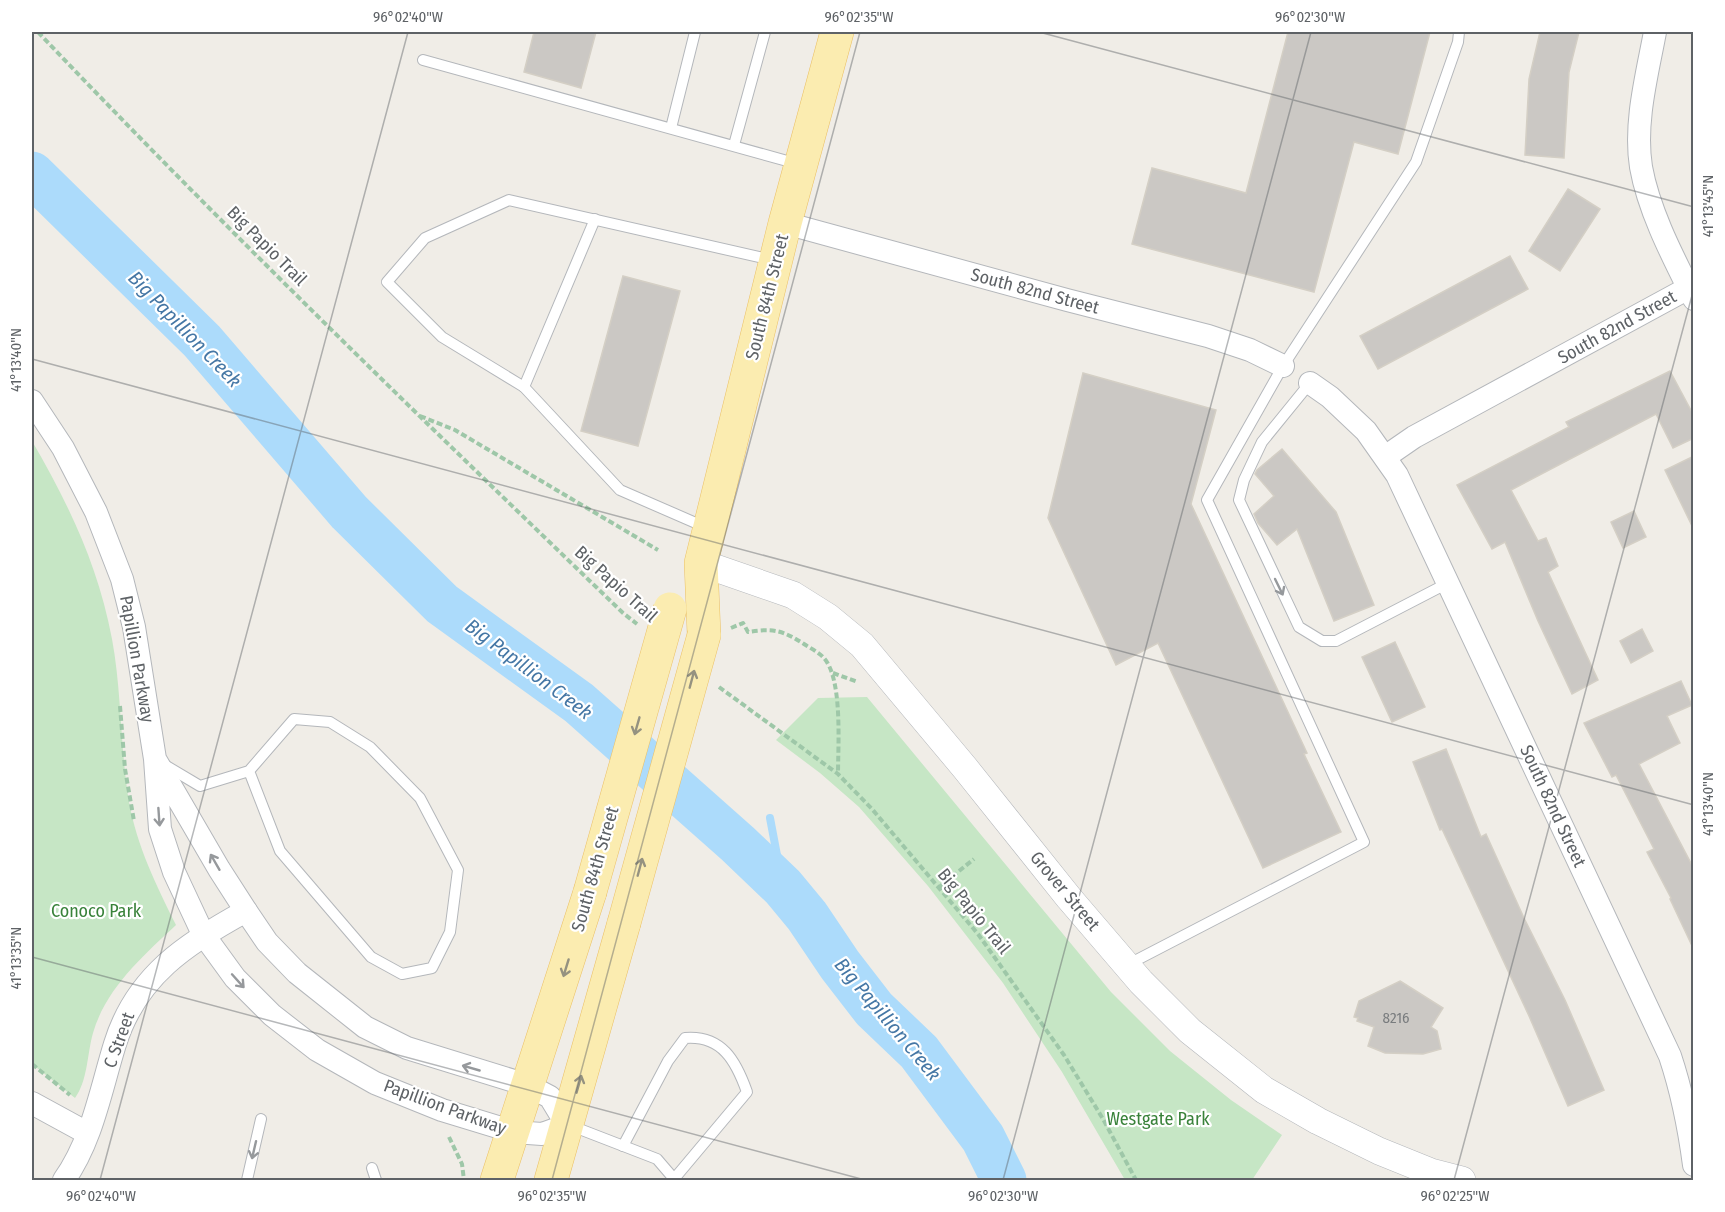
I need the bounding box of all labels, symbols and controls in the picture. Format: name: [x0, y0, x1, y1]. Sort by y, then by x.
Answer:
text: 96°02'40"W: [373, 8, 443, 26]
text: 96°02'35"W: [824, 8, 894, 26]
text: 96°02'30"W: [1275, 8, 1345, 26]
text: 41°13'45"N: [1699, 175, 1717, 237]
street label: Big Papio Trail: [223, 202, 312, 291]
street label: South 84th Street: [741, 232, 793, 362]
street label: South 82nd Street: [968, 263, 1102, 319]
water label: Big Papillion Creek: [123, 266, 247, 392]
street label: South 82nd Street: [1554, 285, 1680, 369]
text: 41°13'40"N: [7, 328, 25, 392]
street label: Big Papio Trail: [570, 541, 662, 627]
one-way arrow: [1273, 577, 1285, 595]
street label: Papillion Parkway: [115, 594, 159, 724]
water label: Big Papillion Creek: [461, 613, 597, 725]
one-way arrow: [686, 670, 698, 689]
one-way arrow: [630, 716, 642, 735]
street label: South 82nd Street: [1515, 742, 1591, 870]
text: 41°13'40"N: [1699, 772, 1717, 836]
street label: South 84th Street: [567, 804, 623, 934]
one-way arrow: [154, 807, 165, 827]
street label: Grover Street: [1025, 847, 1105, 935]
one-way arrow: [208, 854, 220, 871]
one-way arrow: [635, 858, 646, 877]
street label: Big Papio Trail: [933, 864, 1015, 958]
park label: Conoco Park: [51, 900, 142, 922]
text: 41°13'35"N: [7, 927, 25, 989]
water label: Big Papillion Creek: [830, 953, 946, 1085]
one-way arrow: [560, 958, 571, 977]
one-way arrow: [231, 973, 245, 988]
street label: C Street: [99, 1009, 139, 1071]
house number: 8216: [1383, 1009, 1409, 1027]
one-way arrow: [462, 1062, 481, 1073]
street label: Papillion Parkway: [381, 1075, 509, 1139]
one-way arrow: [574, 1075, 585, 1094]
park label: Westgate Park: [1106, 1108, 1210, 1130]
one-way arrow: [248, 1140, 260, 1159]
text: 96°02'40"W: [66, 1187, 136, 1205]
text: 96°02'35"W: [517, 1187, 587, 1205]
text: 96°02'30"W: [968, 1187, 1038, 1205]
text: 96°02'25"W: [1421, 1187, 1489, 1205]

